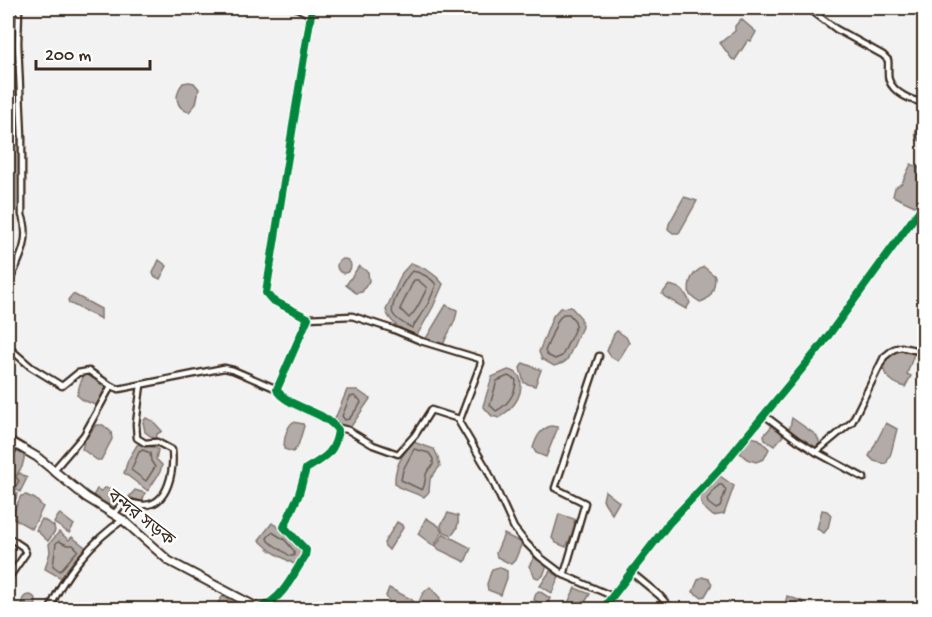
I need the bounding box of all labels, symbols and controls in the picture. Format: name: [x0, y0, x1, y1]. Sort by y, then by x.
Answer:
scale bar: [36, 33, 150, 71]
text: 200 m: [45, 46, 92, 67]
street label: বন্দর সড়ক: [101, 486, 178, 552]

